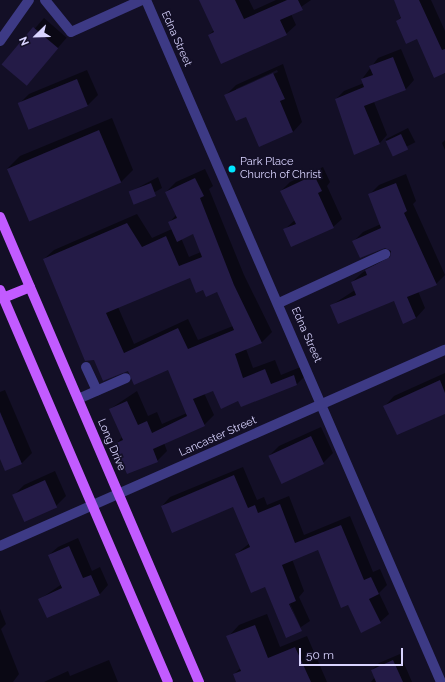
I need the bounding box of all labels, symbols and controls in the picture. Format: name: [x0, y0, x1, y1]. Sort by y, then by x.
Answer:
street label: Edna Street: [158, 9, 194, 69]
north arrow: [16, 16, 56, 56]
text: N: [17, 34, 32, 47]
place label: Park Place Church of Christ: [240, 156, 322, 182]
marker: Park Place Church of Christ: [227, 164, 237, 174]
street label: Edna Street: [288, 305, 324, 365]
street label: Lancaster Street: [177, 414, 259, 460]
street label: Long Drive: [94, 417, 128, 473]
scale bar: [301, 640, 405, 666]
text: 50 m: [306, 648, 334, 662]

